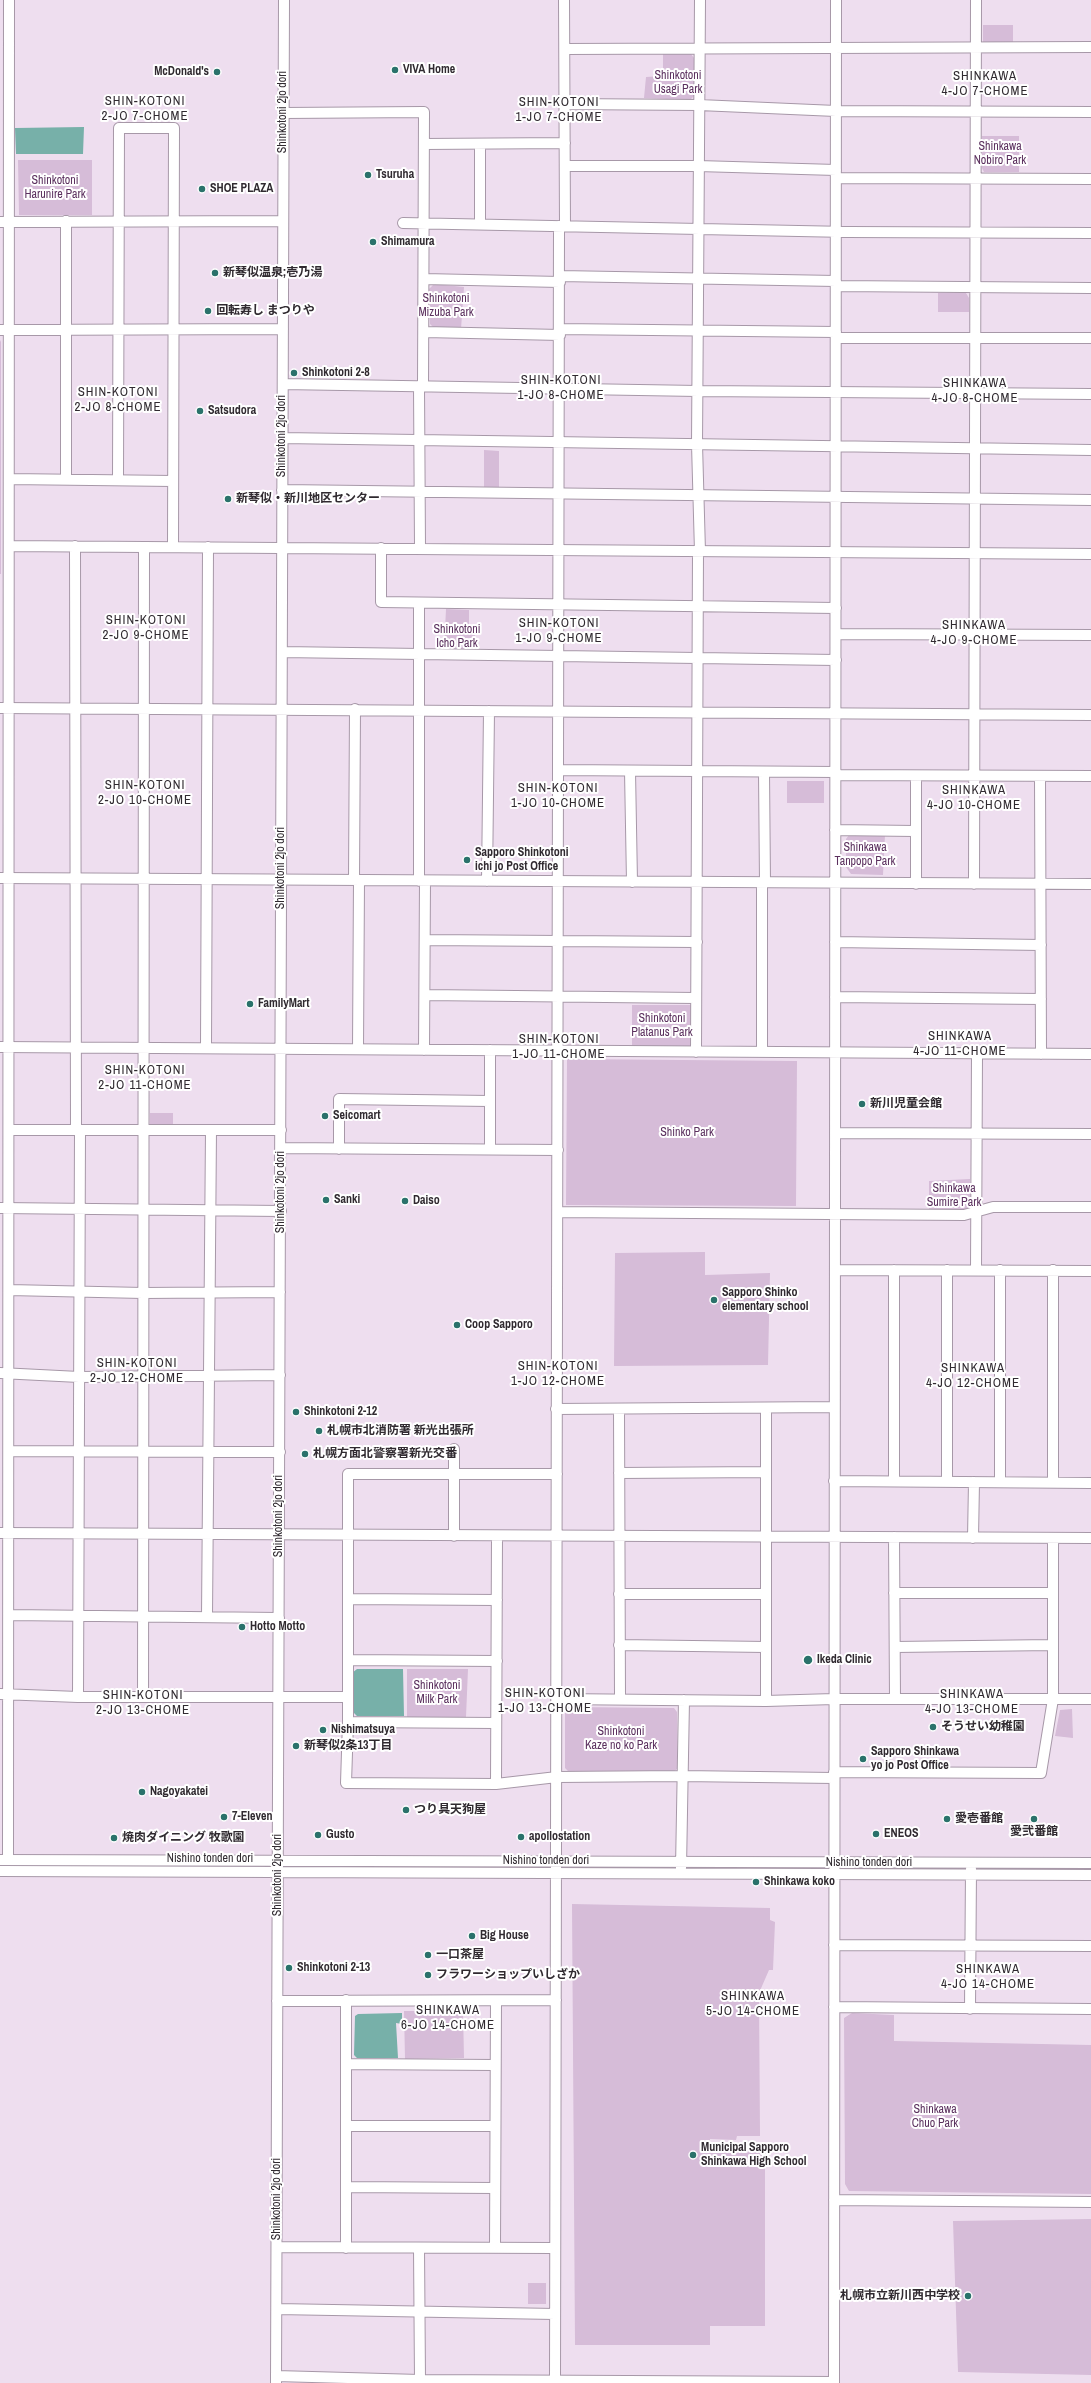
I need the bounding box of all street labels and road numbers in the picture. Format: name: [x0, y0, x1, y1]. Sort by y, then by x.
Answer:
street label: Shinkotoni 2jo dori: [276, 71, 290, 153]
street label: Shinkotoni 2jo dori: [275, 395, 289, 477]
street label: Shinkotoni 2jo dori: [274, 827, 288, 909]
street label: Shinkotoni 2jo dori: [274, 1151, 288, 1233]
street label: Shinkotoni 2jo dori: [272, 1475, 286, 1557]
street label: Shinkotoni 2jo dori: [271, 1834, 285, 1916]
street label: Nishino tonden dori: [167, 1852, 253, 1866]
street label: Nishino tonden dori: [503, 1854, 589, 1868]
street label: Nishino tonden dori: [826, 1856, 912, 1870]
street label: Shinkotoni 2jo dori: [270, 2158, 284, 2240]

